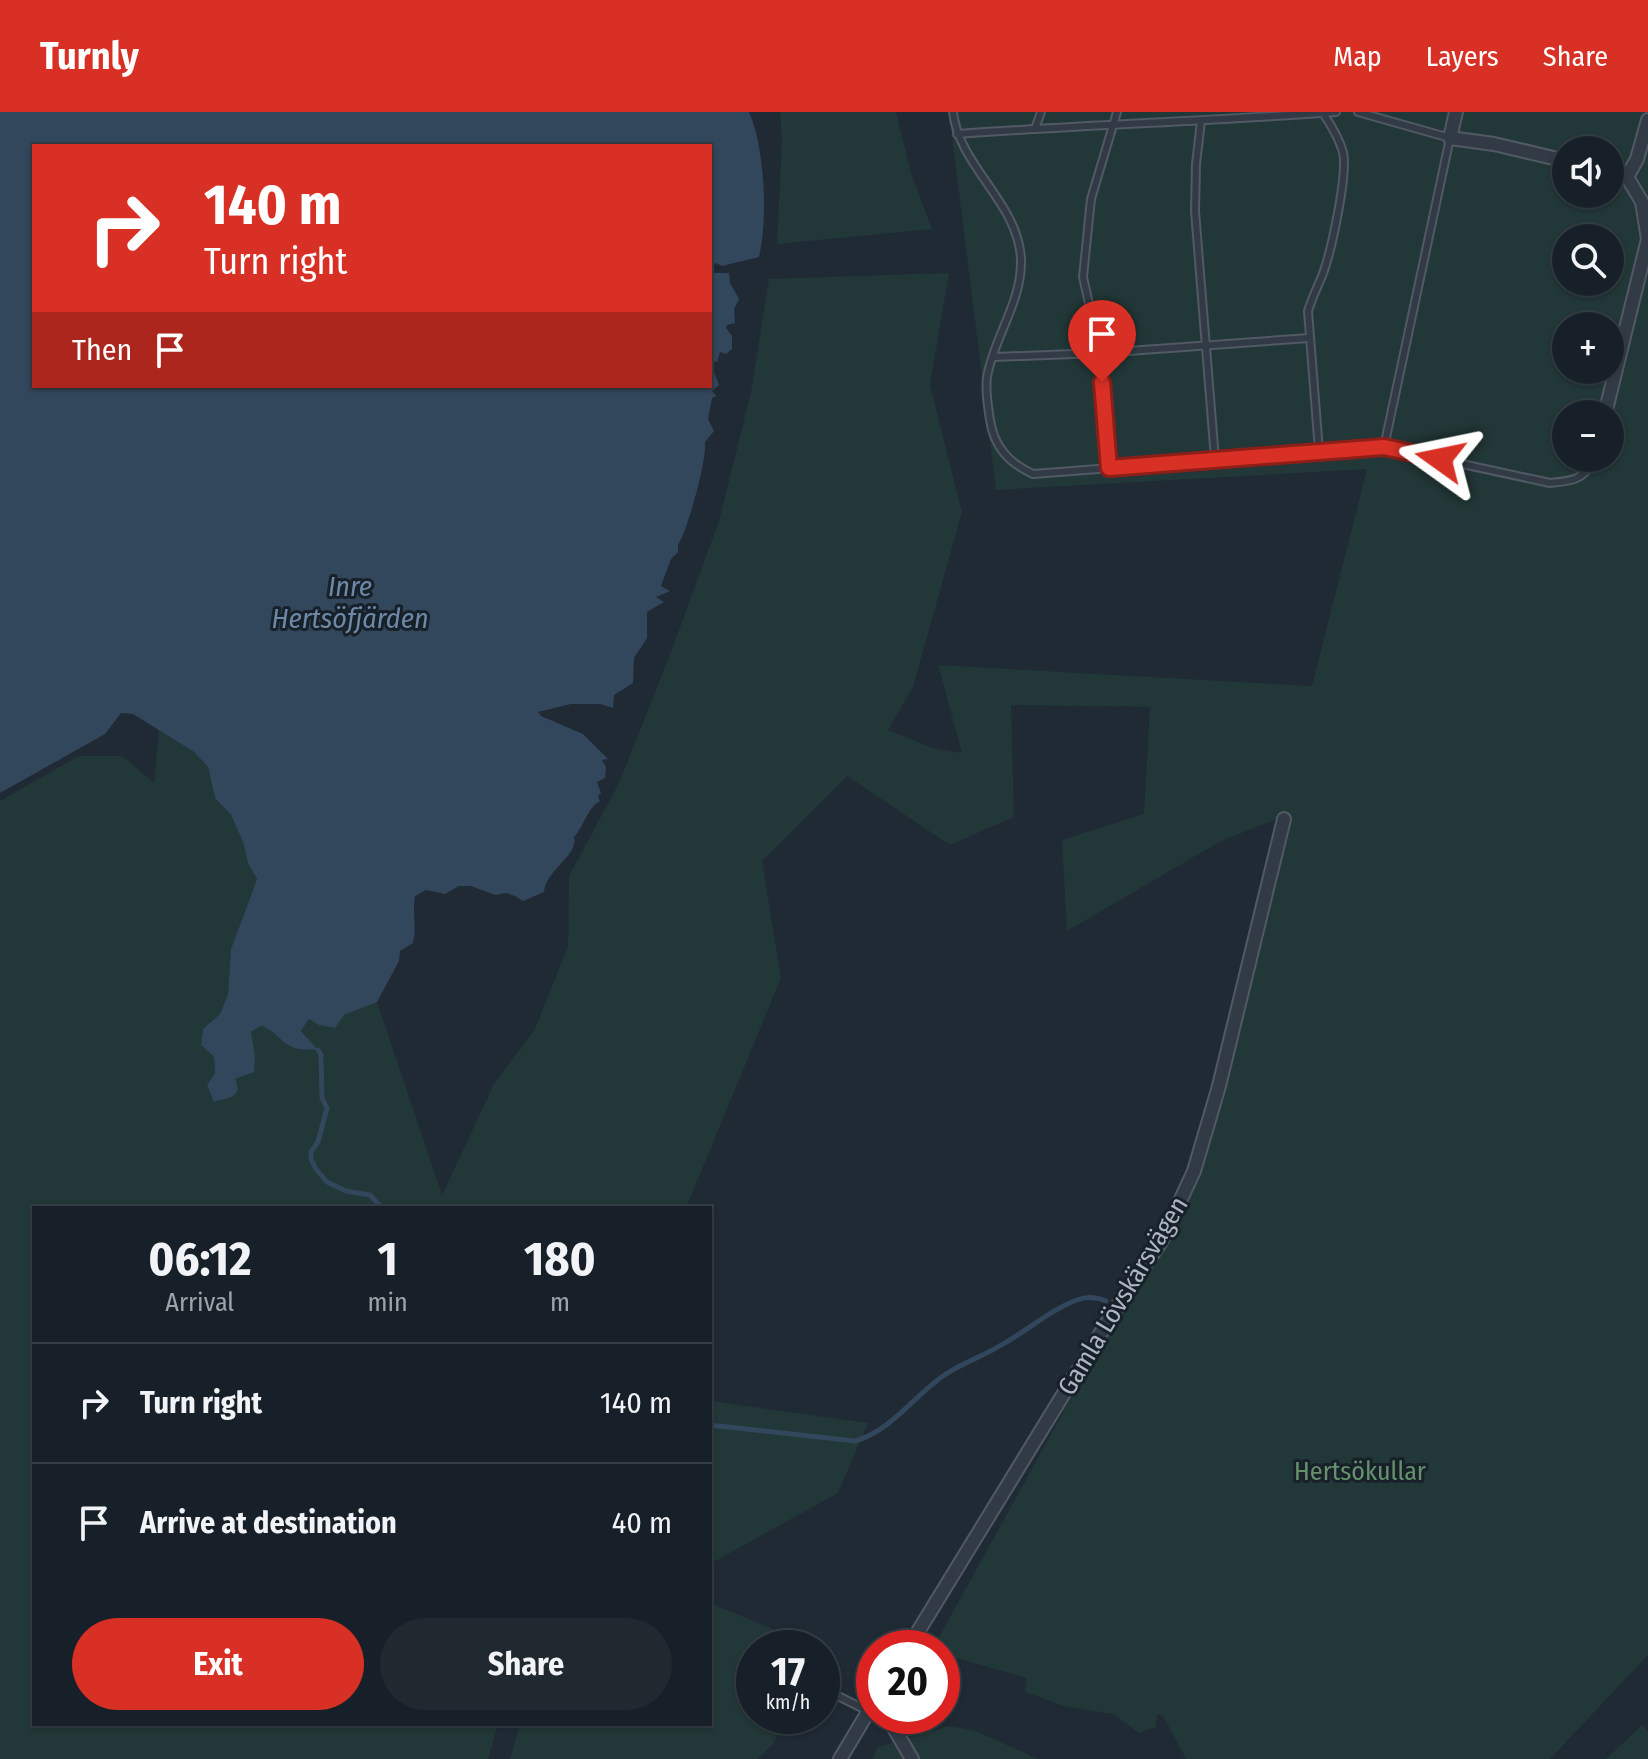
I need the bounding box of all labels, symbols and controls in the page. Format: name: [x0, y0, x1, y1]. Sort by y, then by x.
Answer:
text: Turnly: [40, 33, 139, 79]
text: Map: [1333, 40, 1382, 73]
text: Layers: [1426, 40, 1499, 73]
text: Share: [1543, 40, 1608, 73]
map controls: [1552, 136, 1624, 472]
button: sound: [1552, 136, 1624, 208]
text: 140 m: [204, 172, 341, 239]
icon: right: [72, 176, 176, 280]
button: search: [1552, 224, 1624, 296]
text: Turn right: [204, 240, 347, 284]
pin: [1068, 300, 1136, 382]
icon: arrive: [1080, 312, 1124, 356]
button: +: [1552, 312, 1624, 384]
icon: arrive: [148, 328, 192, 372]
text: Then: [72, 332, 132, 368]
button: −: [1552, 400, 1624, 472]
position arrow: [1398, 417, 1482, 501]
water label: Inre Hertsöfjärden: [271, 570, 429, 635]
street label: Gamla Lövskärsvägen: [1051, 1191, 1195, 1401]
text: 06:12: [148, 1230, 251, 1288]
text: 1: [378, 1230, 398, 1288]
text: 180: [524, 1230, 596, 1288]
text: Arrival: [165, 1287, 234, 1318]
text: min: [368, 1287, 408, 1318]
text: m: [550, 1287, 570, 1318]
icon: right: [72, 1381, 116, 1425]
text: Turn right: [140, 1385, 262, 1421]
text: 140 m: [600, 1385, 672, 1421]
park label: Hertsökullar: [1294, 1456, 1426, 1487]
icon: arrive: [72, 1501, 116, 1545]
text: Arrive at destination: [140, 1505, 397, 1541]
text: 40 m: [612, 1505, 672, 1541]
button: Exit: [72, 1618, 364, 1710]
button: Share: [380, 1618, 672, 1710]
speed limit sign: 20: [856, 1630, 960, 1734]
text: 17: [771, 1648, 805, 1696]
text: km/h: [766, 1690, 810, 1714]

